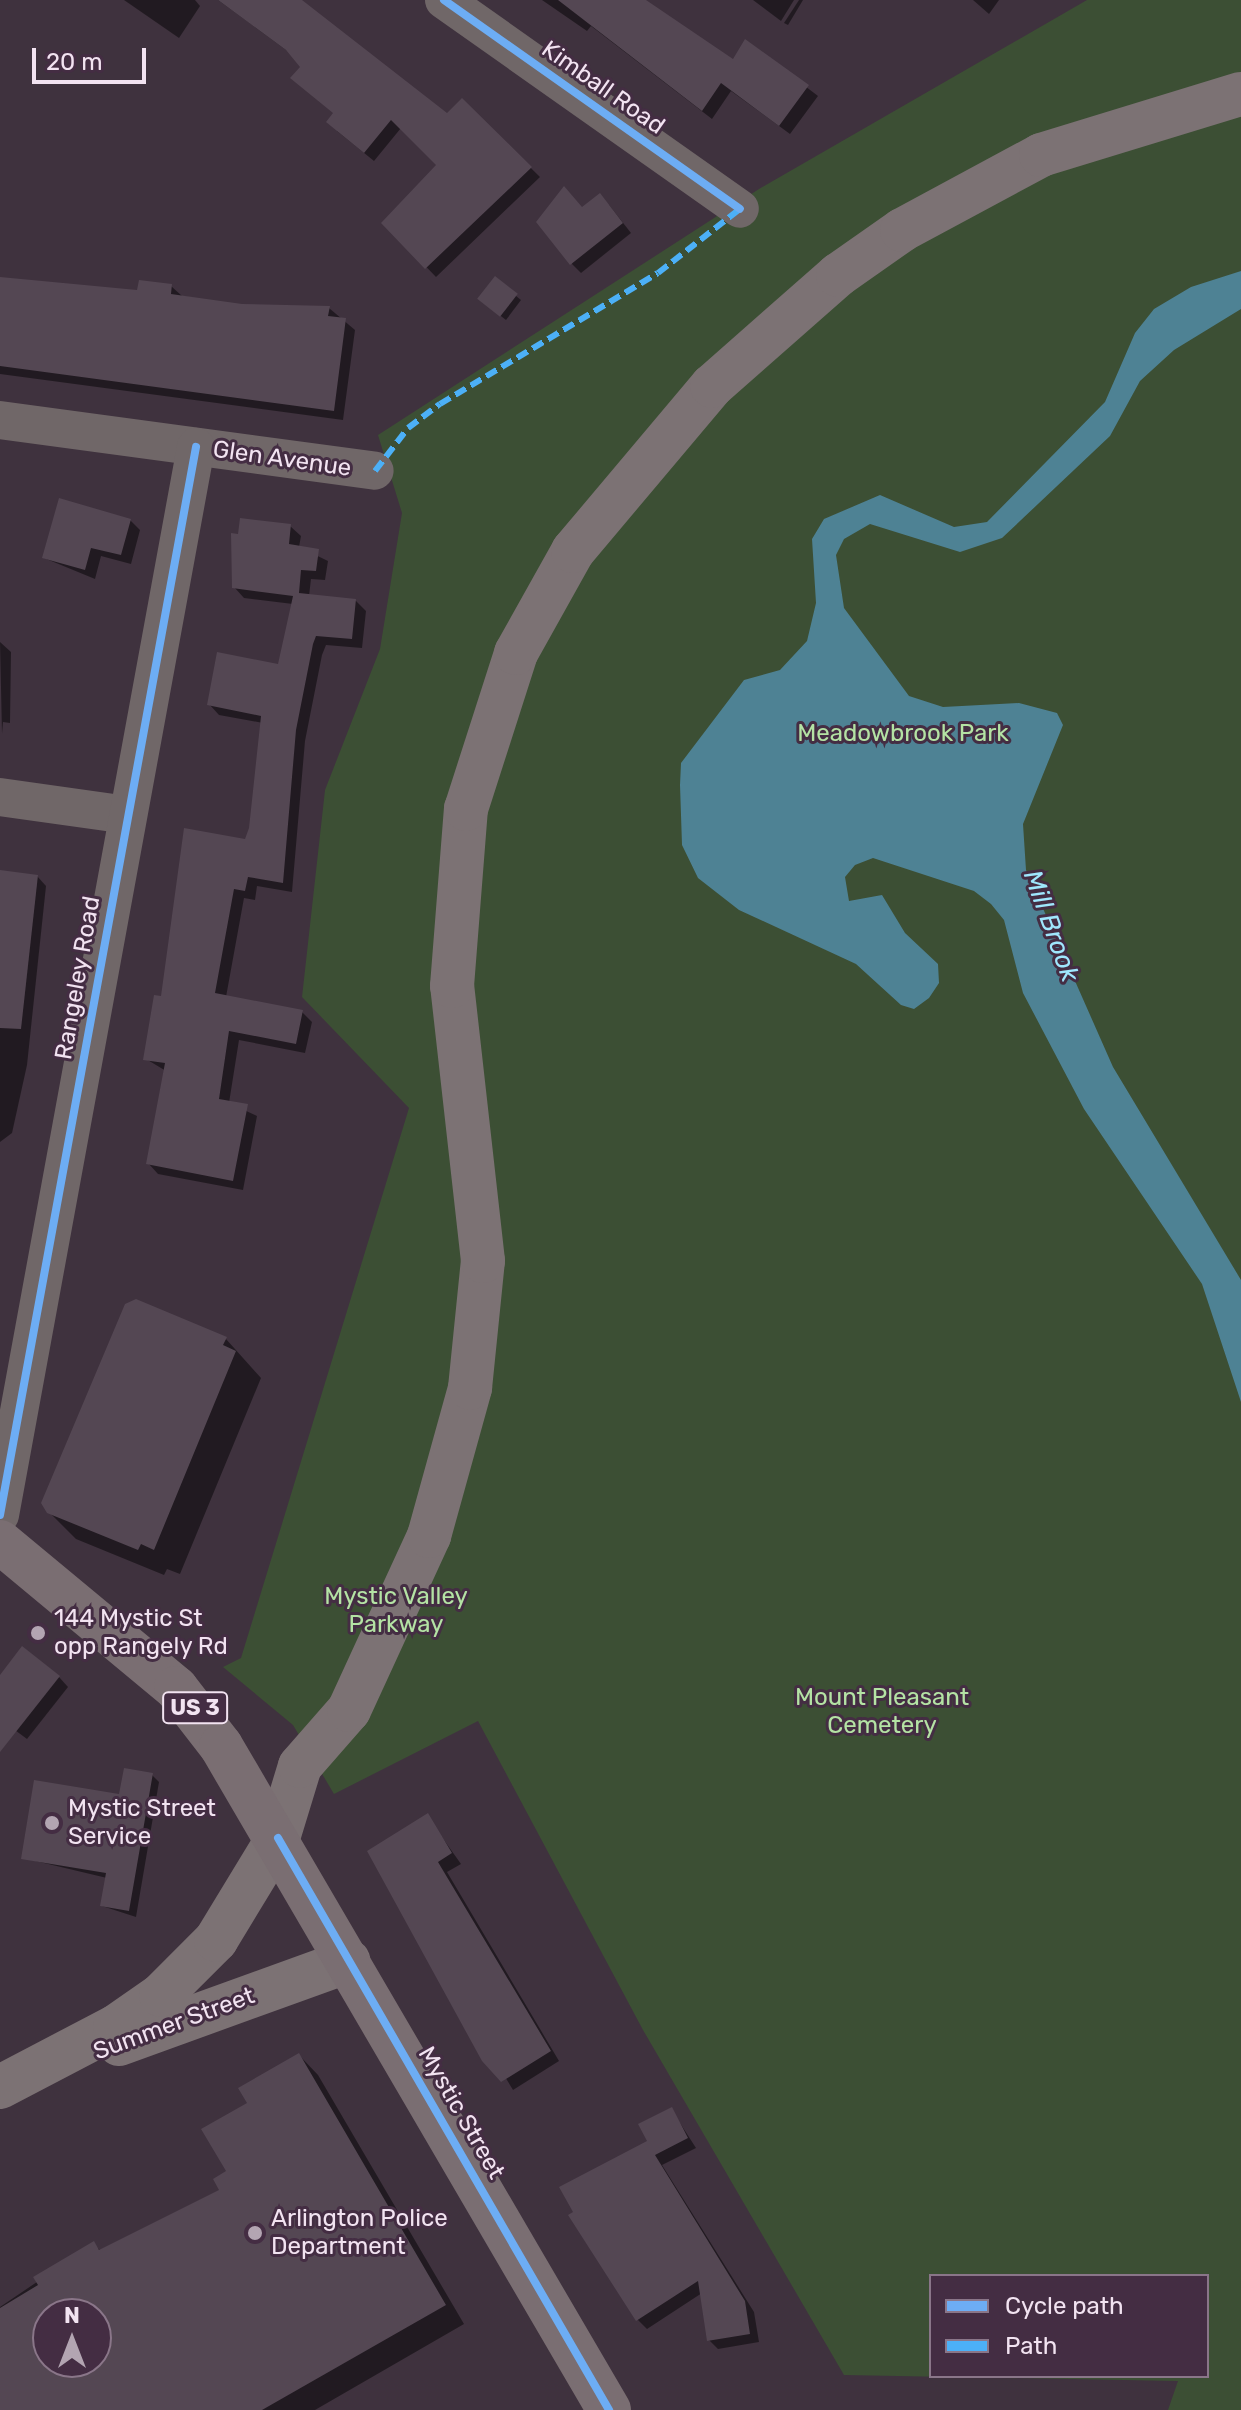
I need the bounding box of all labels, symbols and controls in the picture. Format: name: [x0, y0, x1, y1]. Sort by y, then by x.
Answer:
scale bar: [36, 32, 150, 82]
street label: Kimball Road: [536, 35, 670, 141]
text: 20 m: [46, 48, 103, 76]
street label: Glen Avenue: [211, 435, 353, 483]
park label: Meadowbrook Park: [797, 720, 1009, 748]
water label: Mill Brook: [1016, 866, 1086, 986]
street label: Rangeley Road: [49, 894, 107, 1062]
park label: Mystic Valley Parkway: [324, 1583, 468, 1639]
place label: 144 Mystic St opp Rangely Rd: [54, 1605, 228, 1661]
marker: 144 Mystic St opp Rangely Rd: [29, 1624, 47, 1642]
park label: Mount Pleasant Cemetery: [795, 1684, 969, 1740]
road number: US 3: [161, 1690, 229, 1726]
place label: Mystic Street Service: [68, 1795, 216, 1851]
marker: Mystic Street Service: [43, 1814, 61, 1832]
street label: Summer Street: [89, 1981, 259, 2067]
street label: Mystic Street: [412, 2042, 510, 2184]
place label: Arlington Police Department: [271, 2205, 448, 2261]
marker: Arlington Police Department: [246, 2224, 264, 2242]
legend: [929, 2274, 1209, 2378]
text: Cycle path: [1005, 2292, 1124, 2320]
north arrow: [32, 2298, 112, 2378]
text: N: [64, 2302, 80, 2329]
text: Path: [1005, 2332, 1057, 2360]

